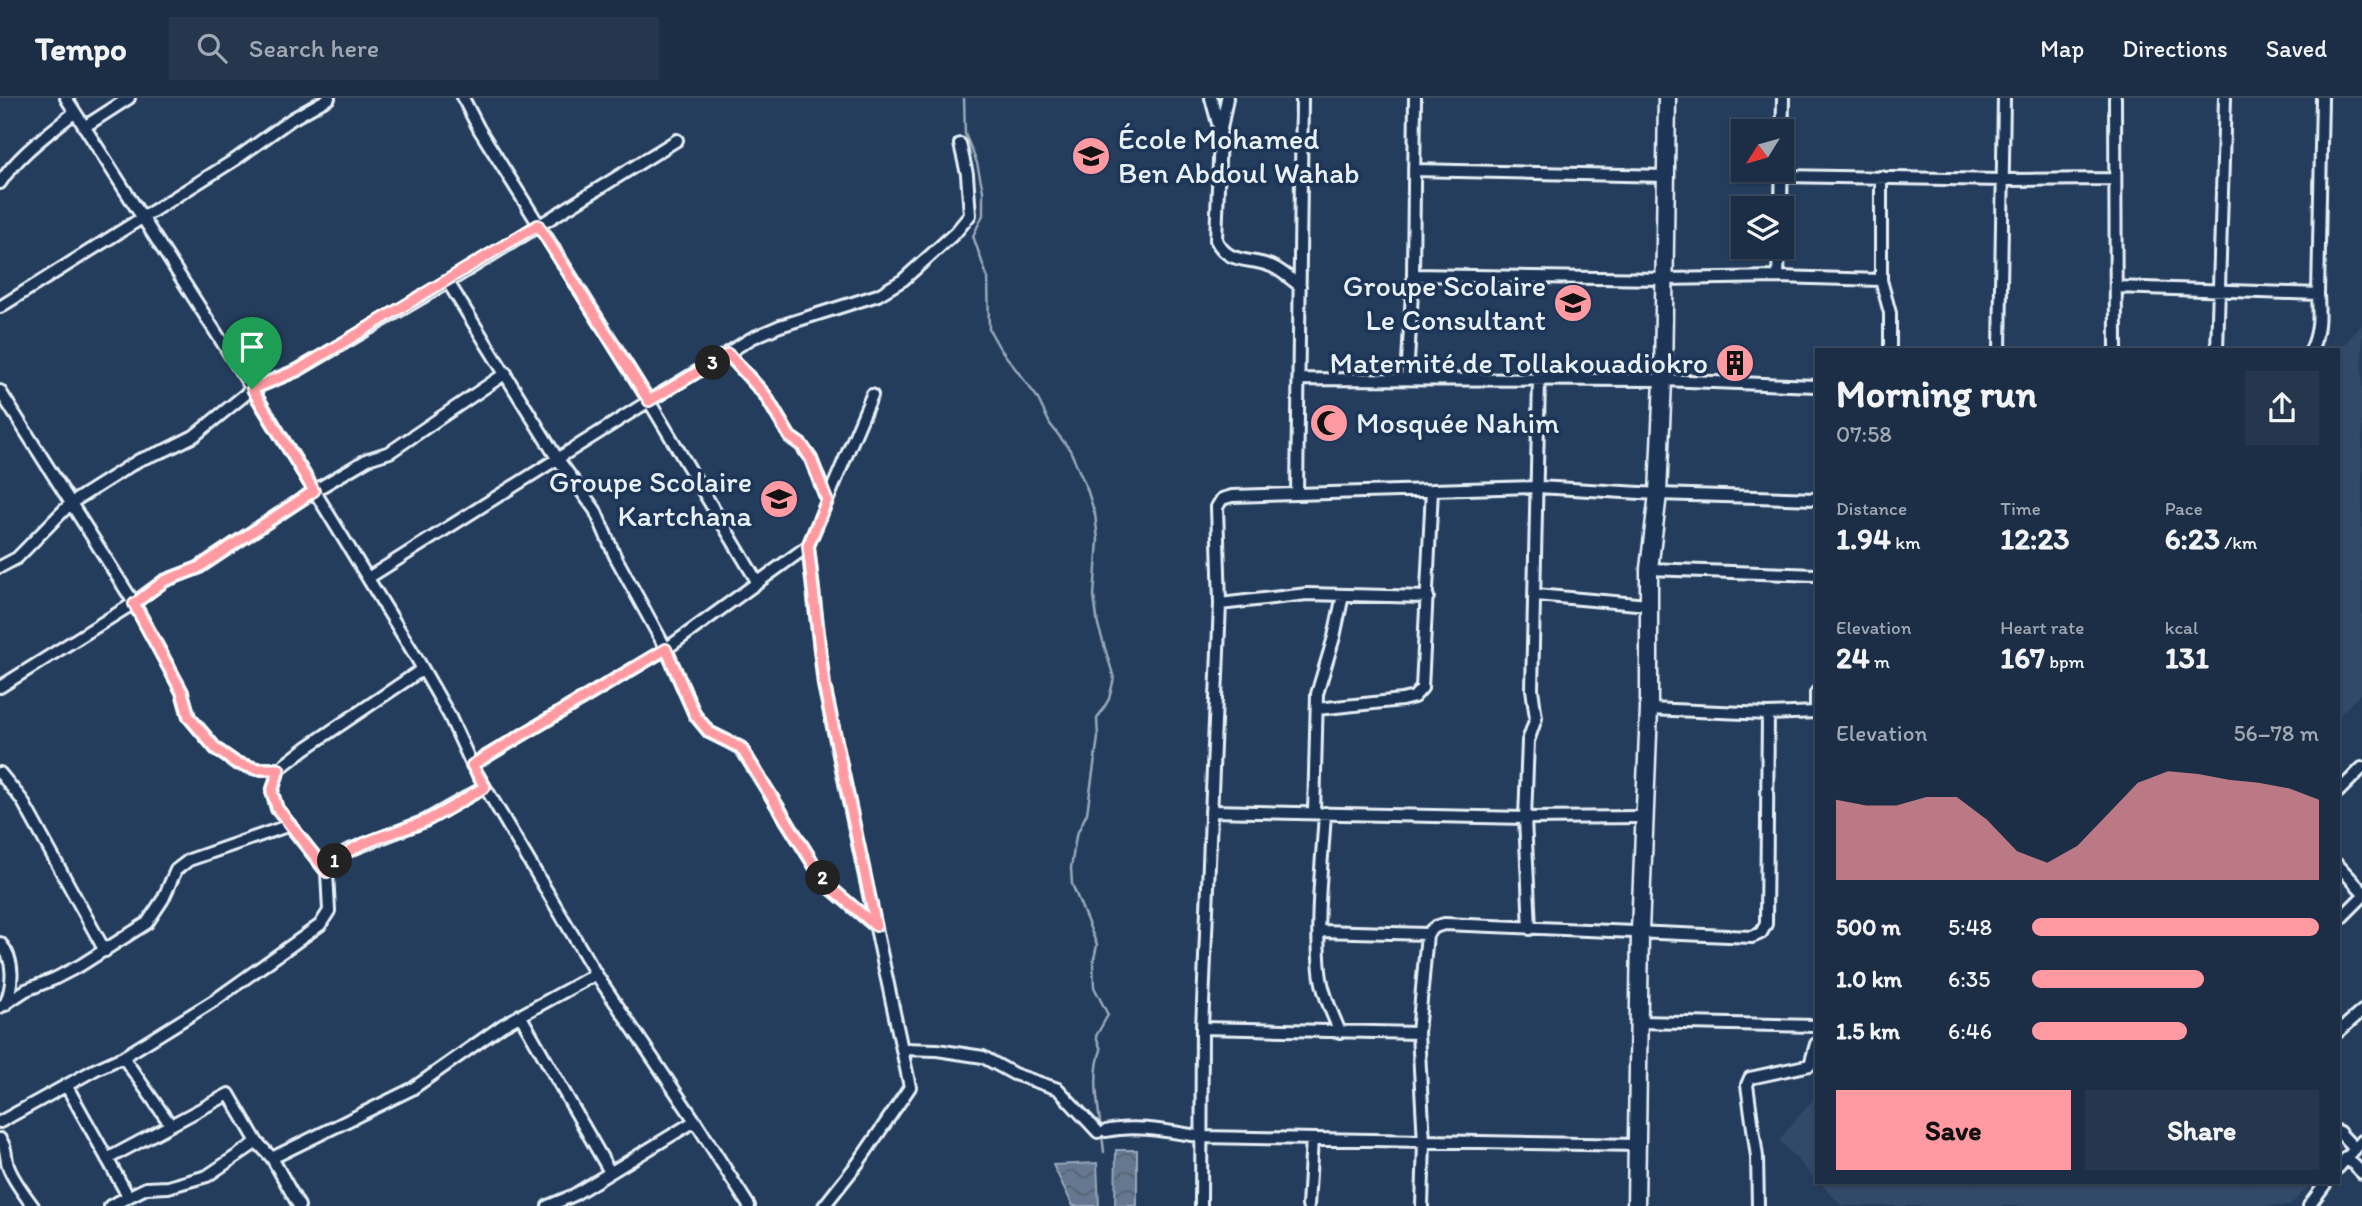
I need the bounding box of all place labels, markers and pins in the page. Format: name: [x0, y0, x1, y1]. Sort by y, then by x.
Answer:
place label: École Mohamed Ben Abdoul Wahab: [1118, 120, 1360, 191]
school or university icon: École Mohamed Ben Abdoul Wahab: [1070, 135, 1112, 177]
place label: Groupe Scolaire Le Consultant: [1343, 267, 1546, 338]
school or university icon: Groupe Scolaire Le Consultant: [1552, 282, 1594, 324]
pin: [222, 317, 282, 389]
building icon: Maternité de Tollakouadiokro: [1714, 342, 1756, 384]
place label: Maternité de Tollakouadiokro: [1329, 344, 1708, 381]
pin: 3: [696, 345, 730, 380]
mosque icon: Mosquée Nahim: [1308, 402, 1350, 444]
place label: Mosquée Nahim: [1356, 404, 1559, 441]
place label: Groupe Scolaire Kartchana: [549, 463, 752, 534]
school or university icon: Groupe Scolaire Kartchana: [758, 478, 800, 520]
pin: 1: [318, 844, 352, 878]
pin: 2: [806, 860, 840, 896]

